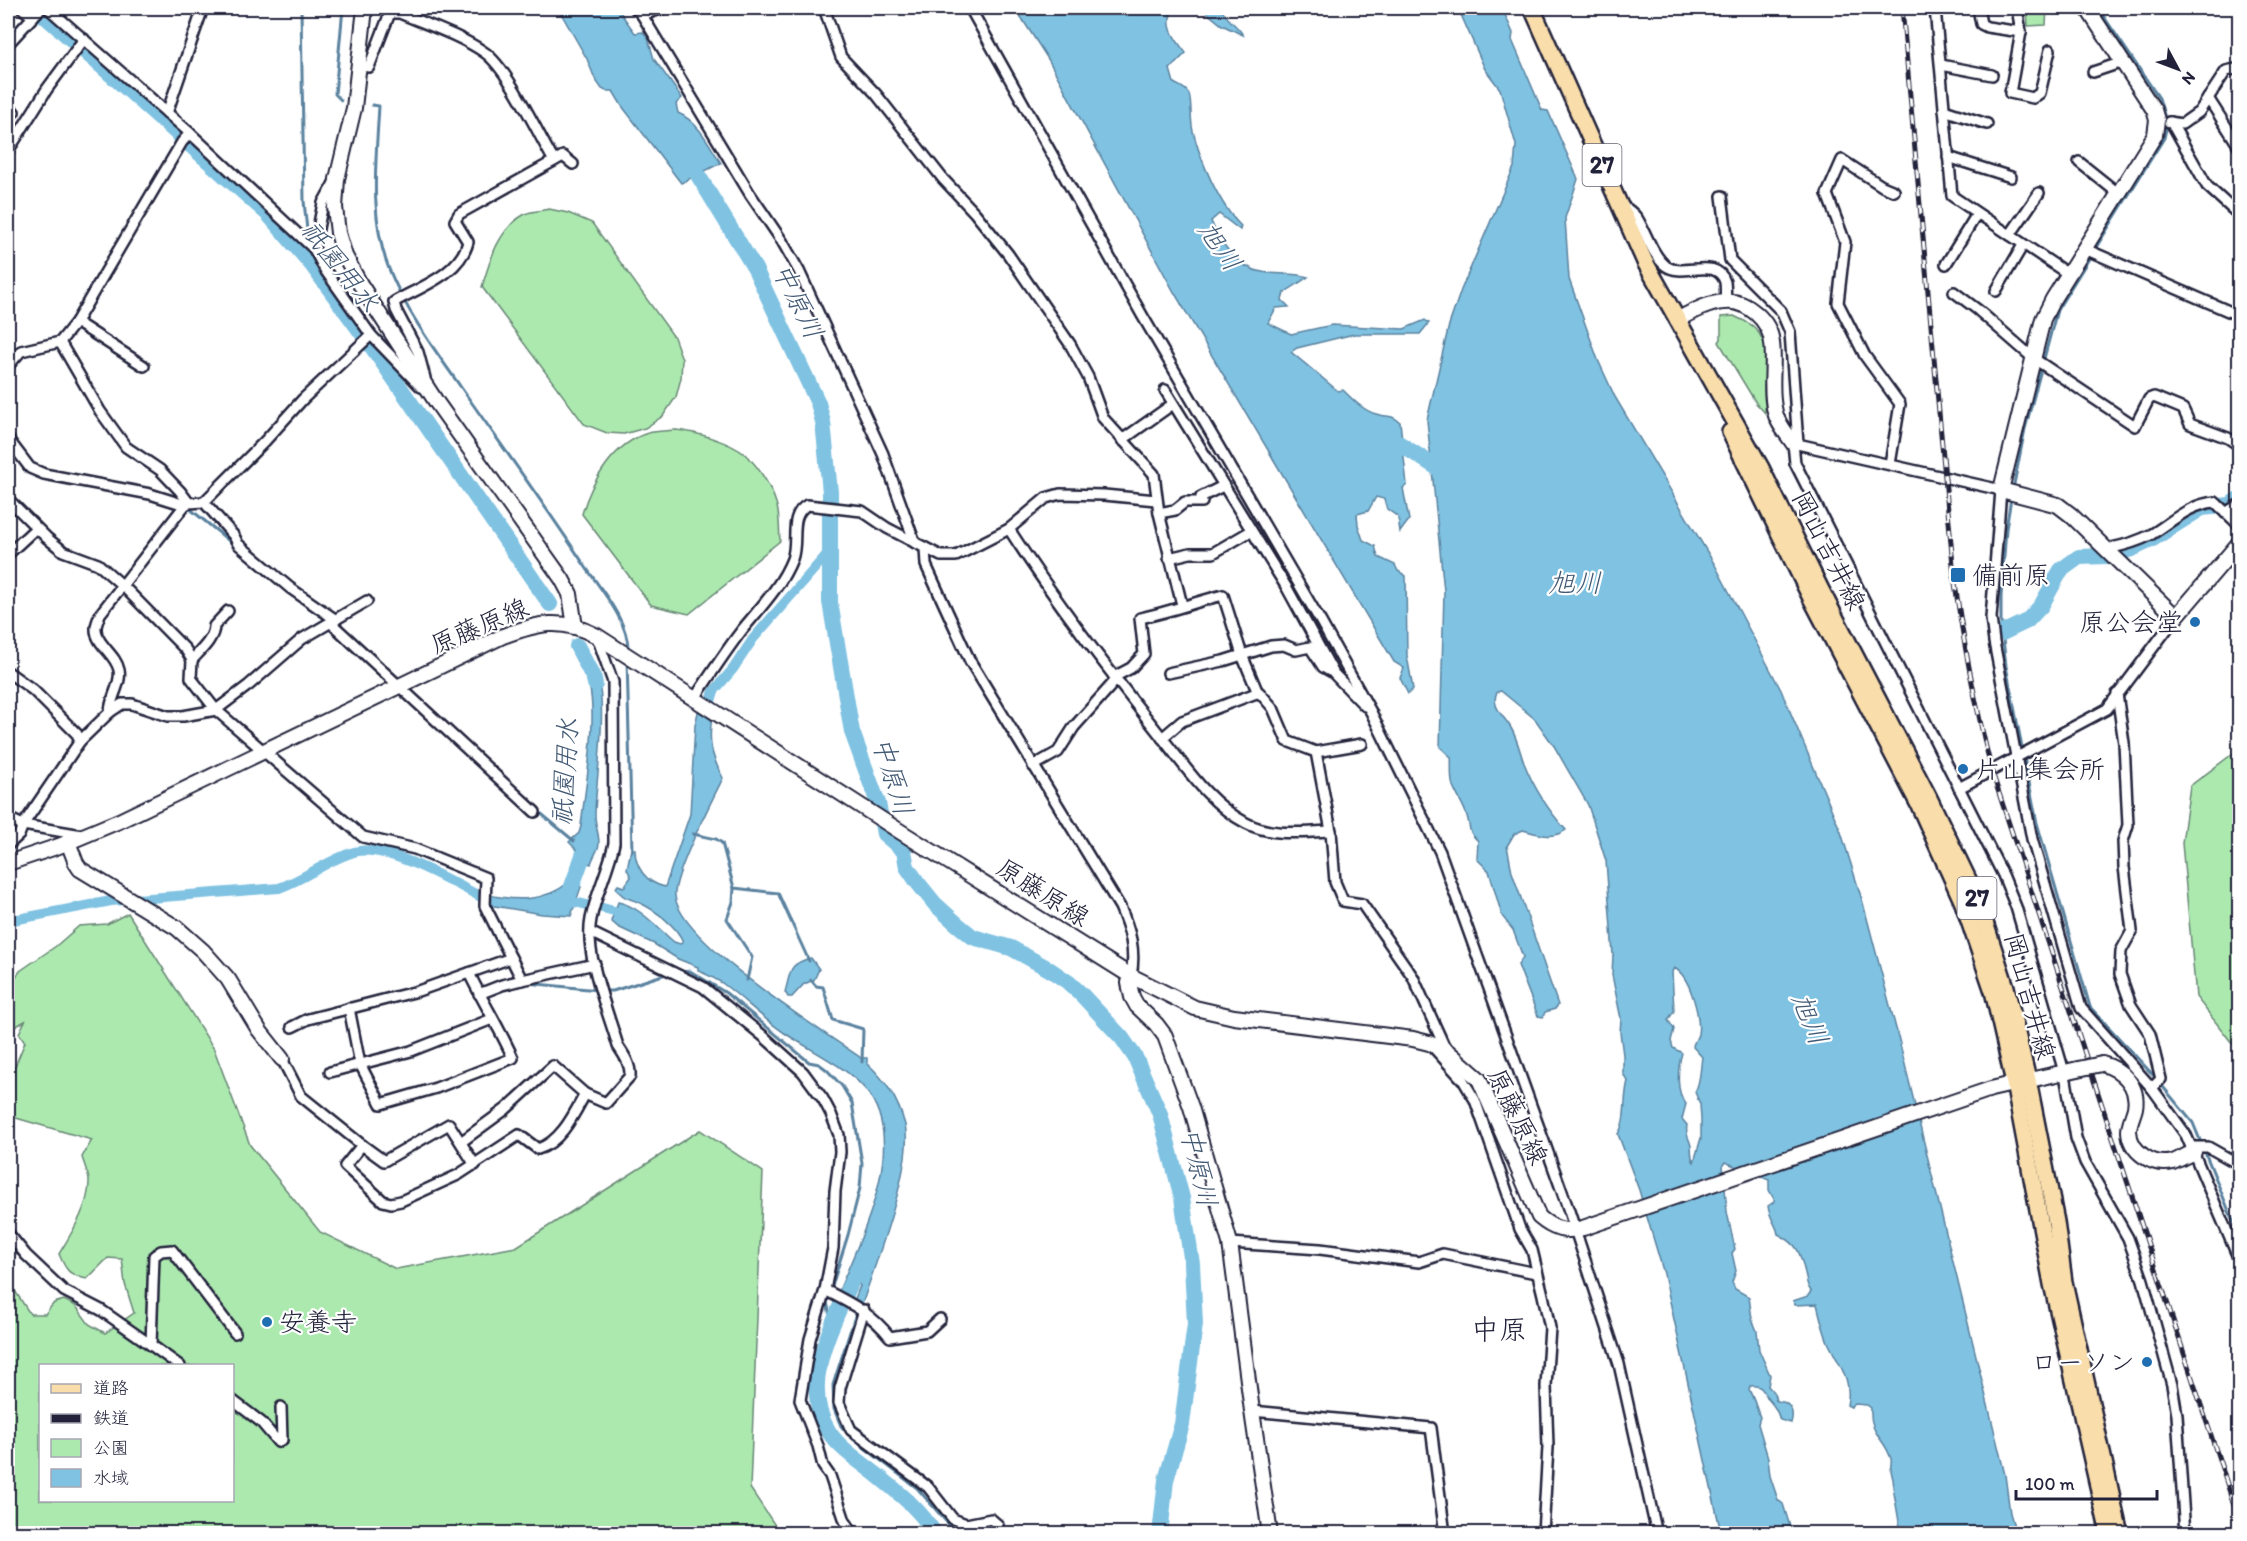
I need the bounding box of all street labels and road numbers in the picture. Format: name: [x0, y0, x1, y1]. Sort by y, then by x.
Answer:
road number: 27: [1582, 144, 1622, 186]
street label: 岡山吉井線: [1785, 485, 1873, 615]
street label: 原藤原線: [425, 591, 533, 661]
street label: 原藤原線: [990, 851, 1096, 933]
road number: 27: [1958, 877, 1996, 919]
street label: 岡山吉井線: [1998, 929, 2062, 1063]
street label: 原藤原線: [1481, 1062, 1555, 1170]

